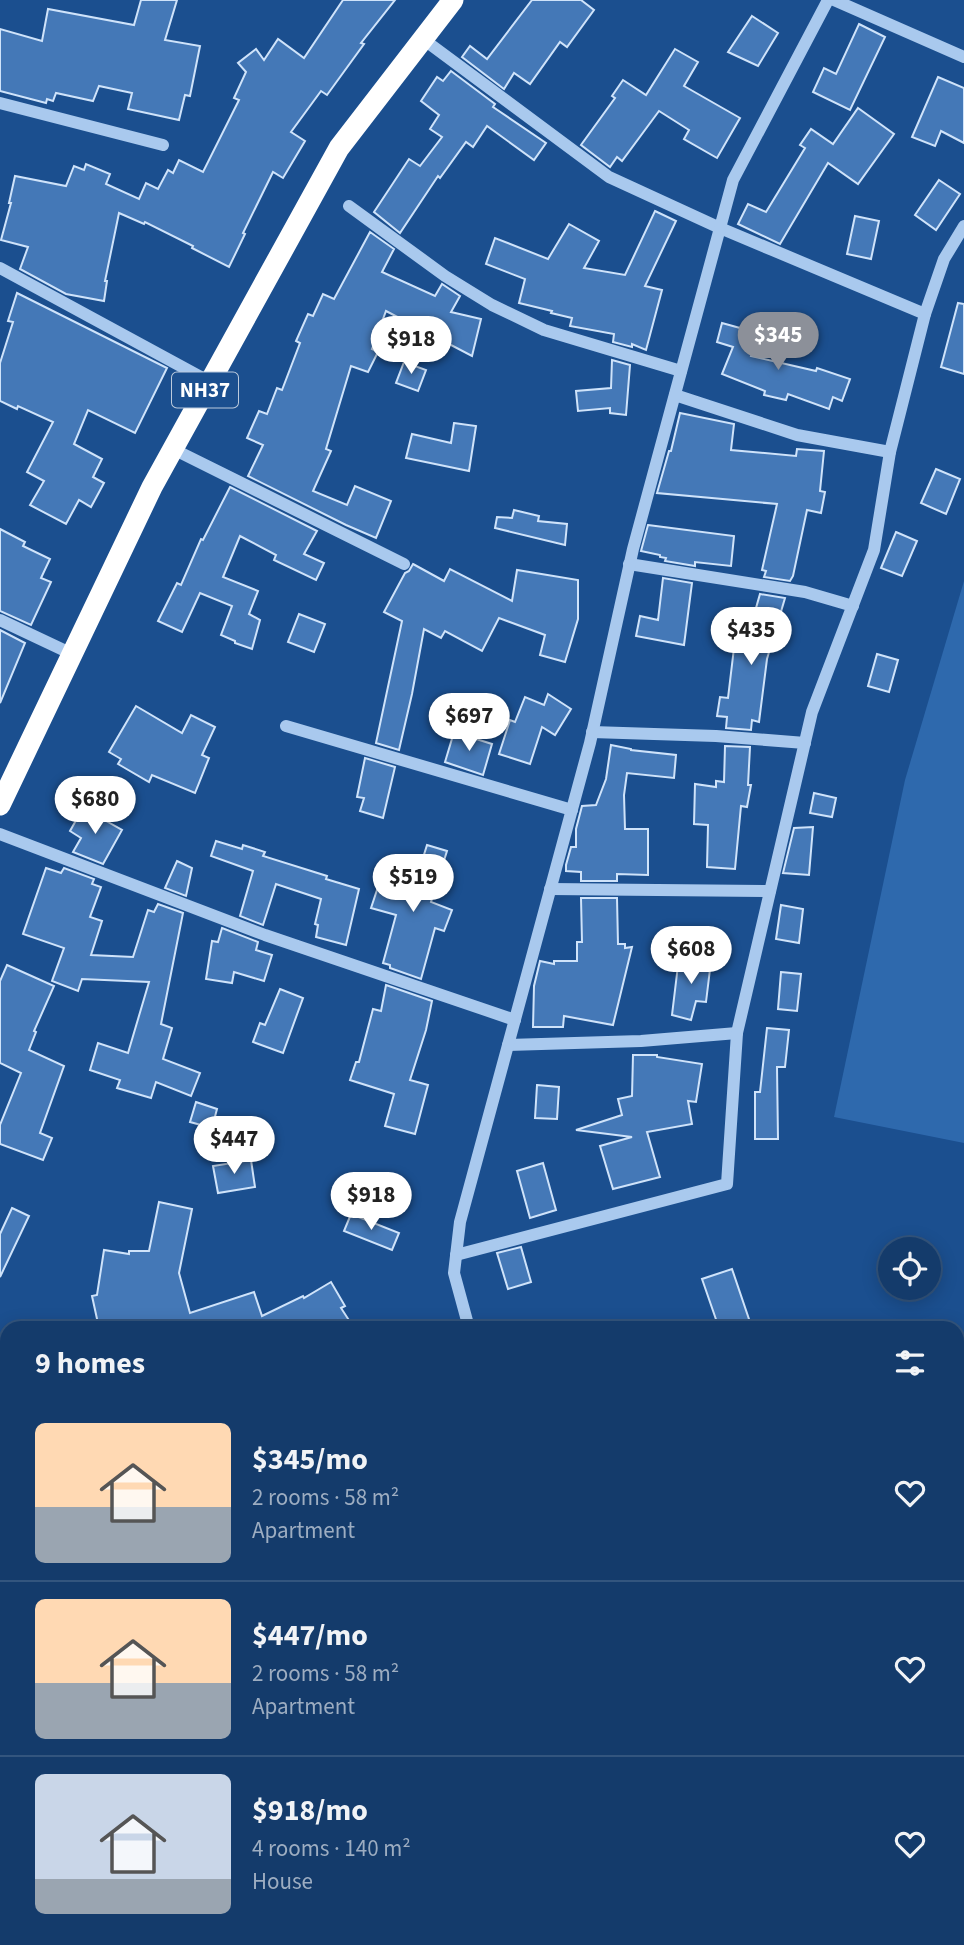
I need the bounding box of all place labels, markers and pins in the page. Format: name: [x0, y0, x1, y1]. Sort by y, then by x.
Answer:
pin: $345: [737, 312, 819, 372]
pin: $918: [370, 316, 452, 376]
pin: $435: [710, 608, 792, 667]
pin: $697: [428, 694, 510, 753]
pin: $680: [54, 776, 136, 836]
pin: $519: [372, 855, 454, 914]
pin: $608: [650, 926, 732, 986]
pin: $447: [193, 1116, 275, 1176]
pin: $918: [330, 1172, 412, 1232]

